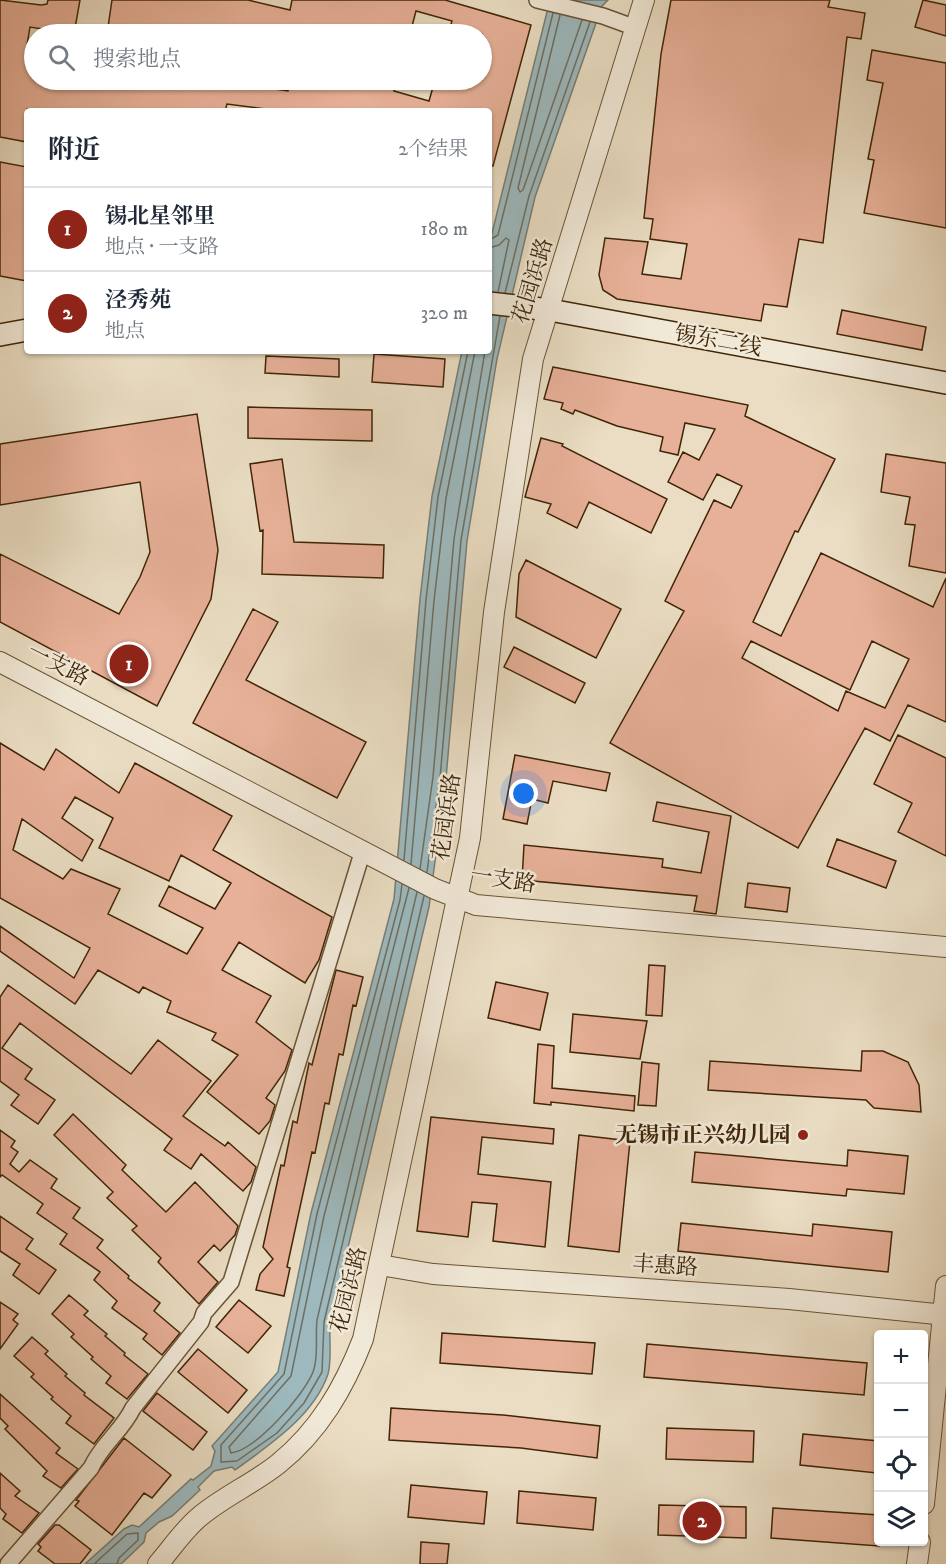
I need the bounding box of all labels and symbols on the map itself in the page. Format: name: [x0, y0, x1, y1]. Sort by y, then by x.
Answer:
street label: 花园浜路: [507, 235, 559, 327]
street label: 锡东二线: [672, 320, 764, 362]
street label: 一支路: [22, 638, 94, 692]
pin: 1: [110, 642, 148, 686]
street label: 花园浜路: [428, 772, 466, 862]
your location: [509, 779, 538, 808]
street label: 一支路: [468, 862, 538, 898]
place label: 无锡市正兴幼儿园: [615, 1122, 791, 1149]
marker: 无锡市正兴幼儿园: [796, 1128, 810, 1142]
street label: 花园浜路: [325, 1244, 373, 1336]
street label: 丰惠路: [631, 1250, 699, 1282]
pin: 2: [682, 1498, 722, 1544]

